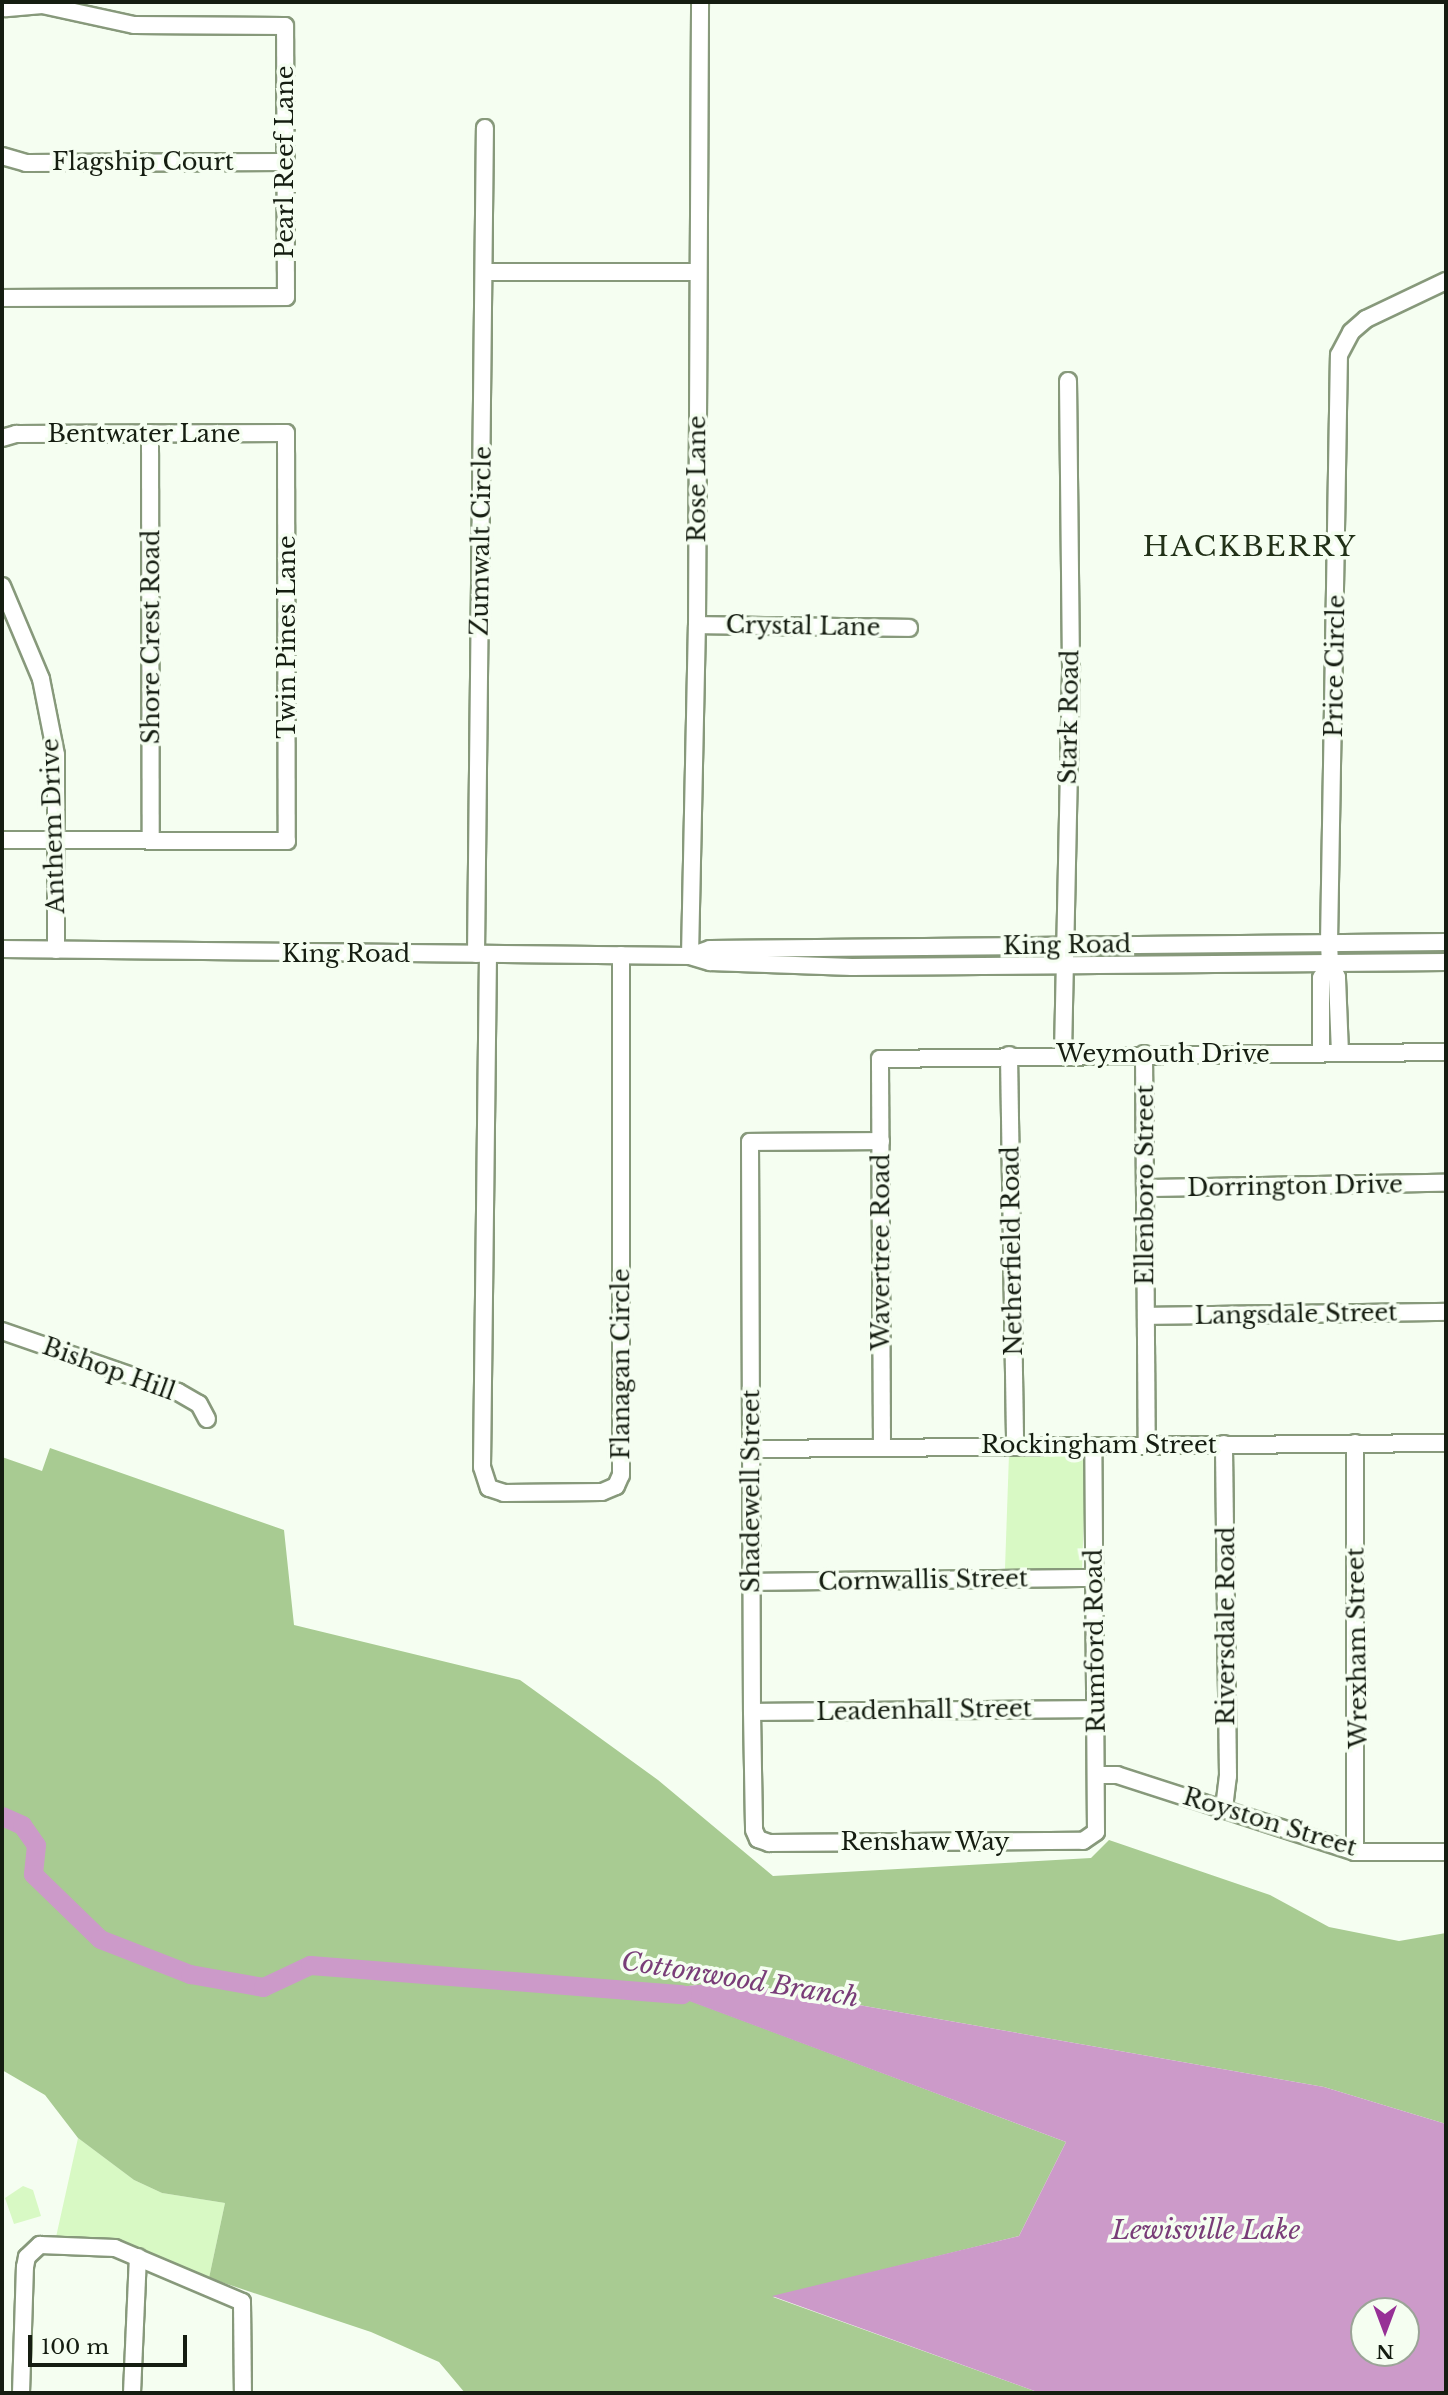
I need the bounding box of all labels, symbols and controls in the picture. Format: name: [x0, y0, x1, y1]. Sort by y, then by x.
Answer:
street label: Pearl Reef Lane: [271, 65, 299, 259]
street label: Flagship Court: [52, 148, 234, 176]
street label: Rose Lane: [683, 416, 711, 542]
street label: Bentwater Lane: [47, 420, 241, 448]
street label: Zumwalt Circle: [465, 446, 497, 636]
street label: Shore Crest Road: [137, 530, 165, 744]
district label: HACKBERRY: [1144, 530, 1356, 564]
street label: Twin Pines Lane: [273, 535, 301, 739]
street label: Price Circle: [1319, 594, 1351, 738]
street label: Crystal Lane: [725, 610, 881, 642]
street label: Stark Road: [1053, 649, 1085, 785]
street label: Anthem Drive: [36, 738, 70, 914]
street label: King Road: [1002, 929, 1132, 961]
street label: King Road: [282, 940, 410, 968]
street label: Weymouth Drive: [1056, 1040, 1270, 1068]
street label: Ellenboro Street: [1131, 1085, 1159, 1285]
street label: Netherfield Road: [996, 1146, 1028, 1356]
street label: Wavertree Road: [867, 1154, 895, 1350]
street label: Dorrington Drive: [1187, 1170, 1403, 1202]
street label: Flanagan Circle: [607, 1268, 635, 1460]
street label: Langsdale Street: [1194, 1298, 1398, 1330]
street label: Bishop Hill: [39, 1332, 179, 1406]
street label: Shadewell Street: [737, 1389, 765, 1593]
street label: Rockingham Street: [981, 1431, 1217, 1459]
street label: Riversdale Road: [1212, 1527, 1240, 1725]
street label: Wrexham Street: [1341, 1547, 1373, 1749]
street label: Rumford Road: [1079, 1549, 1111, 1733]
street label: Cornwallis Street: [818, 1564, 1028, 1596]
street label: Leadenhall Street: [816, 1694, 1032, 1726]
street label: Royston Street: [1180, 1782, 1360, 1862]
street label: Renshaw Way: [840, 1828, 1010, 1856]
water label: Cottonwood Branch: [619, 1946, 861, 2014]
water label: Lewisville Lake: [1112, 2215, 1300, 2247]
north arrow: [1350, 2297, 1420, 2367]
scale bar: [32, 2322, 191, 2366]
text: 100 m: [41, 2334, 109, 2360]
text: N: [1376, 2340, 1394, 2363]

